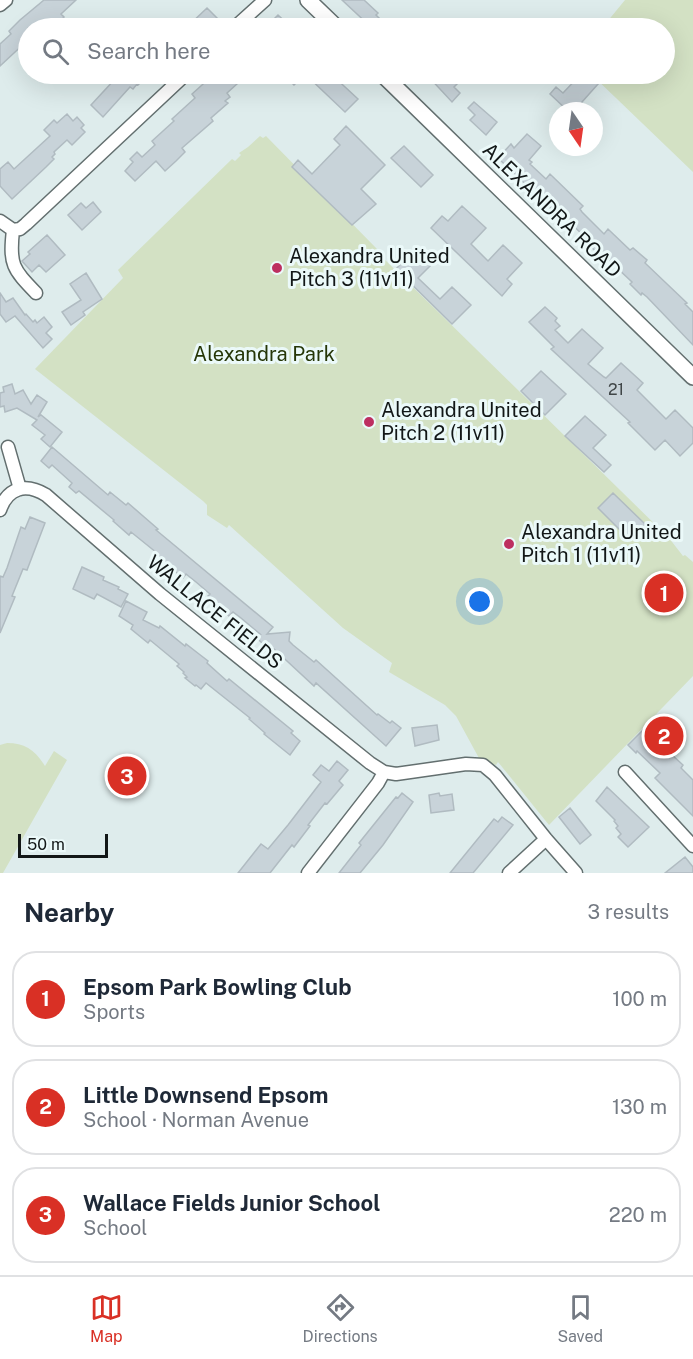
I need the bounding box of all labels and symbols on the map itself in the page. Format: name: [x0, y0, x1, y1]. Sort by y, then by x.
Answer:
north arrow: [549, 102, 603, 156]
street label: ALEXANDRA ROAD: [478, 138, 626, 282]
place label: Alexandra United Pitch 3 (11v11): [289, 244, 450, 291]
marker: Alexandra United Pitch 3 (11v11): [270, 261, 284, 275]
park label: Alexandra Park: [193, 342, 335, 366]
house number: 21: [608, 380, 624, 399]
place label: Alexandra United Pitch 2 (11v11): [381, 398, 542, 445]
marker: Alexandra United Pitch 2 (11v11): [362, 415, 376, 429]
place label: Alexandra United Pitch 1 (11v11): [521, 520, 682, 567]
marker: Alexandra United Pitch 1 (11v11): [502, 537, 516, 551]
street label: WALLACE FIELDS: [142, 550, 288, 674]
pin: 1: [644, 570, 684, 616]
your location: [465, 587, 494, 616]
pin: 2: [644, 714, 684, 758]
pin: 3: [108, 754, 146, 798]
scale bar: [18, 831, 108, 858]

